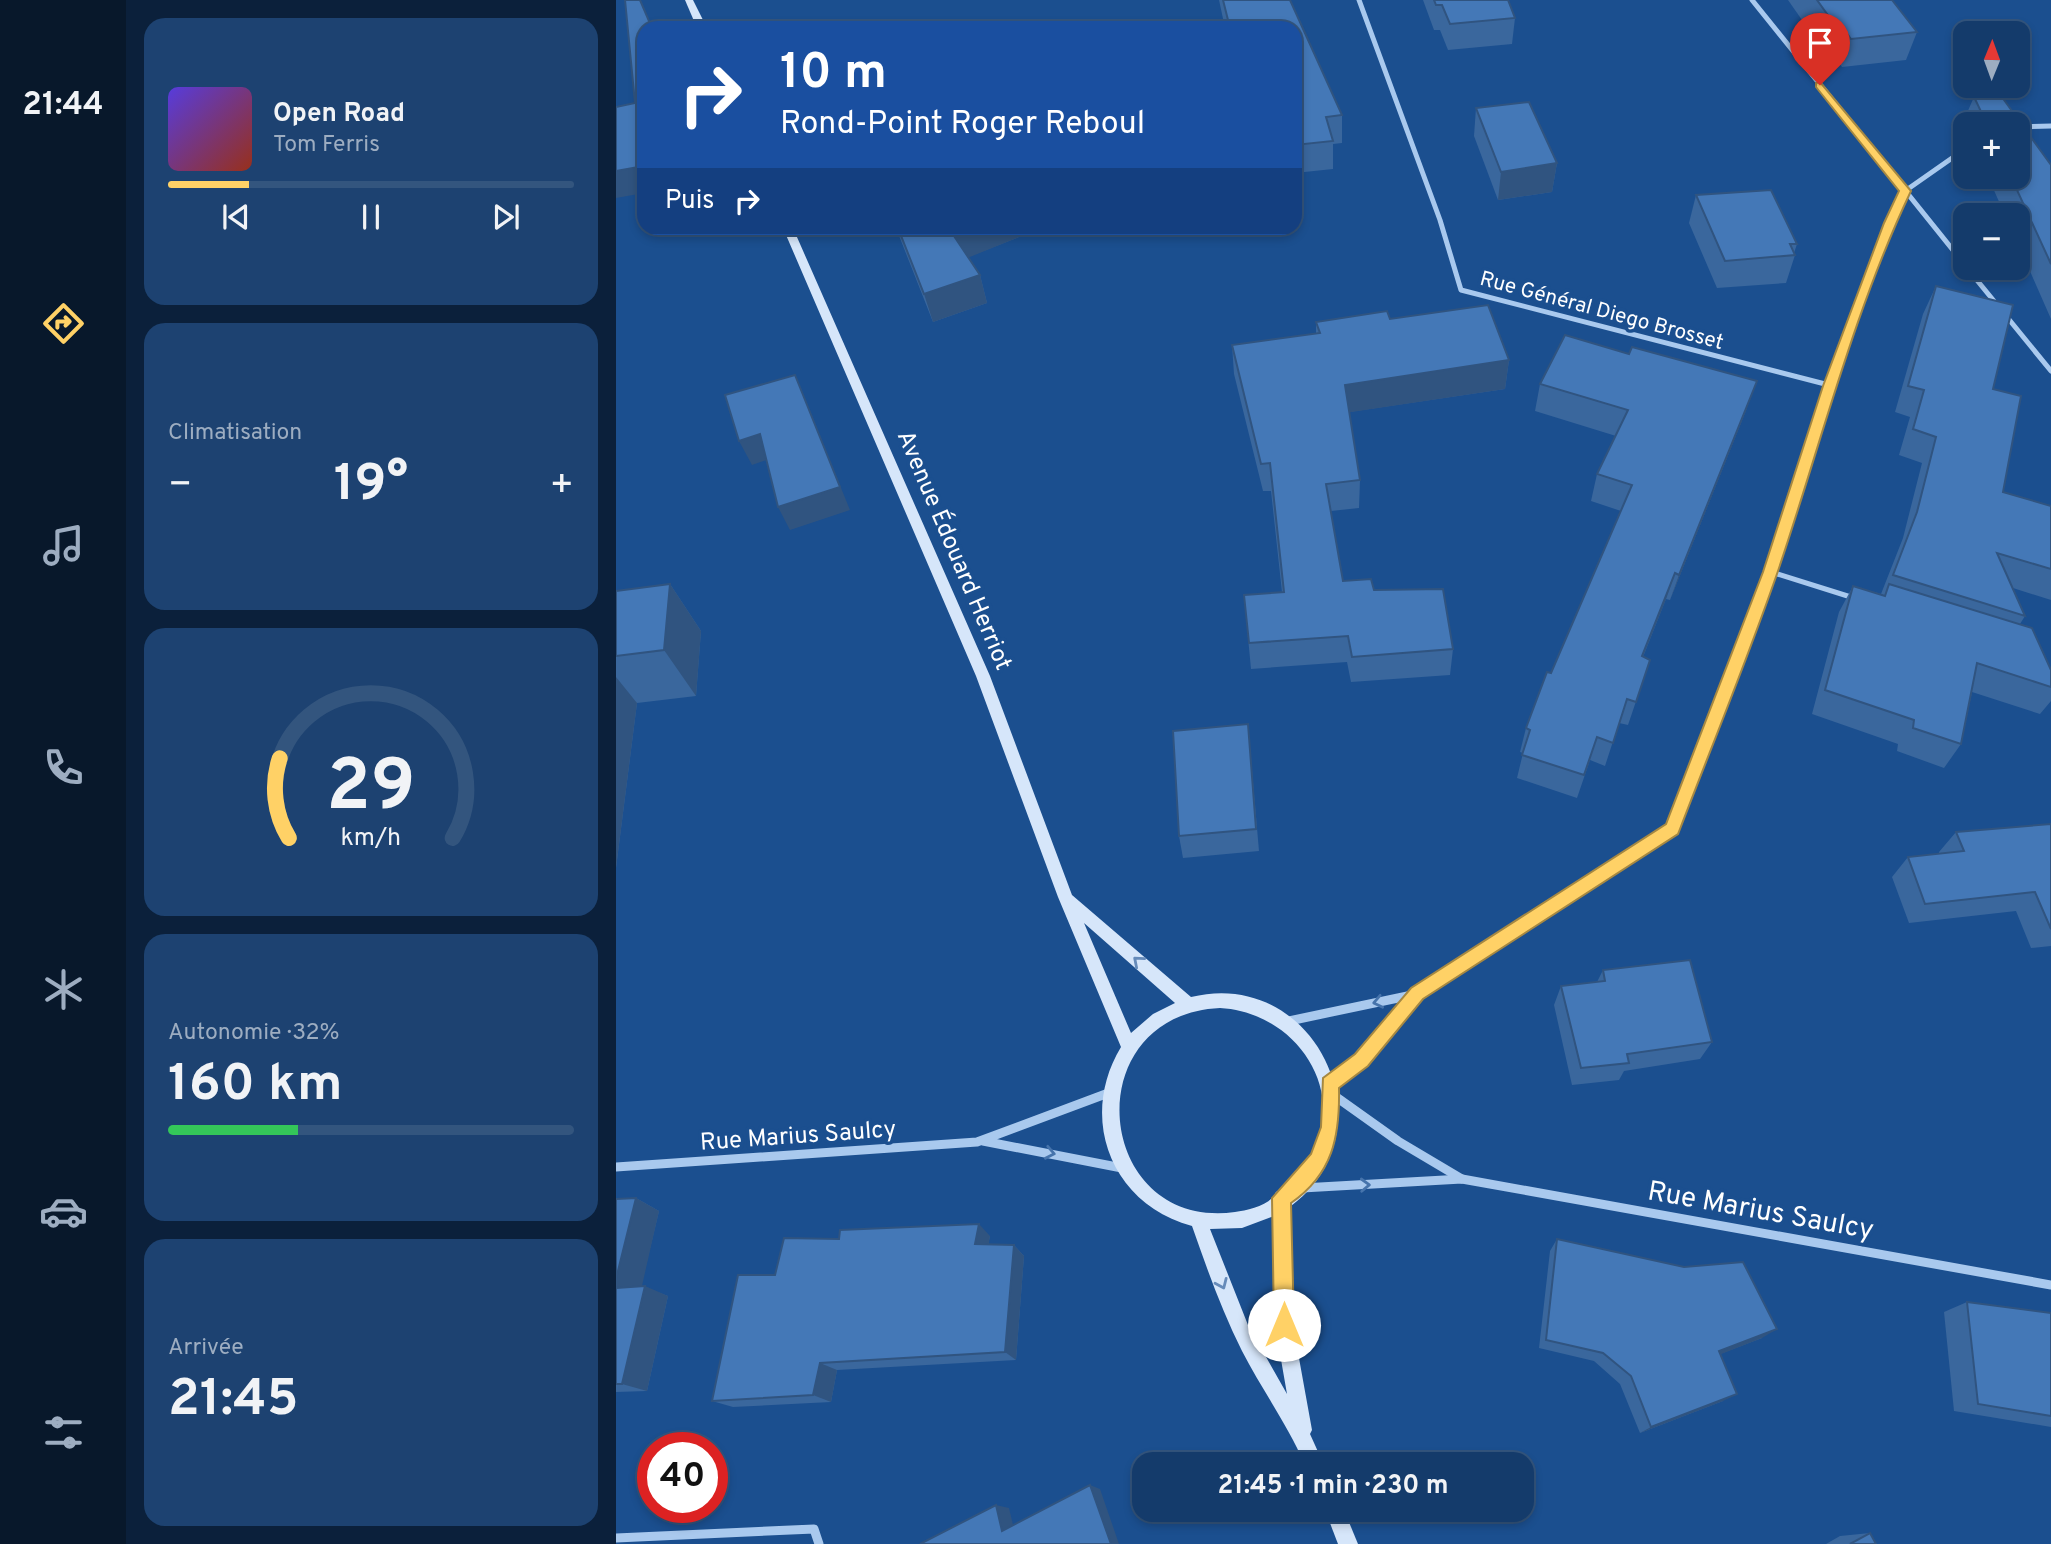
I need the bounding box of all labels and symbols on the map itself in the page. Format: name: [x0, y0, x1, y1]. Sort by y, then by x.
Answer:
pin: [1790, 13, 1850, 85]
north arrow: [1953, 21, 2030, 98]
street label: Rue Général Diego Brosset: [1477, 266, 1726, 357]
street label: Avenue Édouard Herriot: [889, 426, 1019, 675]
one-way arrow: [1134, 957, 1147, 969]
one-way arrow: [1372, 994, 1384, 1009]
street label: Rue Marius Saulcy: [699, 1115, 897, 1159]
one-way arrow: [1044, 1144, 1056, 1159]
street label: Rue Marius Saulcy: [1644, 1174, 1876, 1250]
one-way arrow: [1359, 1177, 1370, 1192]
one-way arrow: [1213, 1277, 1227, 1289]
position arrow: [1247, 1288, 1321, 1362]
speed limit sign: 40: [637, 1432, 728, 1523]

